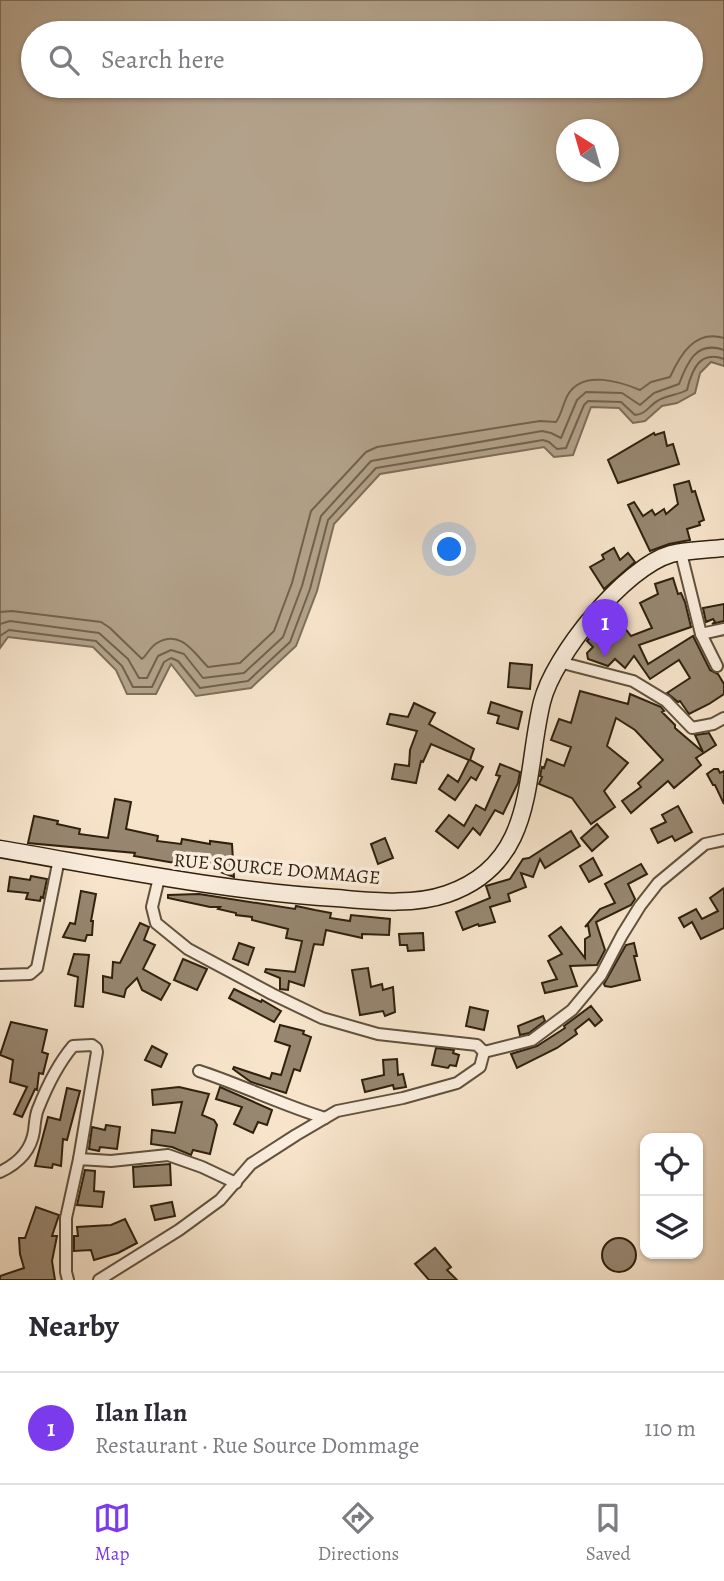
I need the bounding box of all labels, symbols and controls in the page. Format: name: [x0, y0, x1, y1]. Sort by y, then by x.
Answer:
search box: [21, 21, 703, 98]
icon: search: [45, 41, 83, 79]
text: Search here: [101, 42, 225, 77]
north arrow: [556, 119, 619, 182]
your location: [432, 532, 466, 566]
pin: 1: [582, 599, 628, 657]
street label: RUE SOURCE DOMMAGE: [173, 847, 381, 891]
map controls: [640, 1133, 703, 1259]
button: locate: [640, 1133, 703, 1196]
button: layers: [640, 1196, 703, 1259]
text: Nearby: [28, 1306, 119, 1346]
text: Ilan Ilan: [95, 1395, 187, 1430]
text: 1: [47, 1413, 55, 1444]
text: 110 m: [644, 1413, 696, 1444]
text: Restaurant · Rue Source Dommage: [95, 1430, 419, 1461]
tab: Map: [93, 1499, 131, 1567]
tab: Directions: [318, 1499, 399, 1567]
tab: Saved: [586, 1499, 631, 1567]

